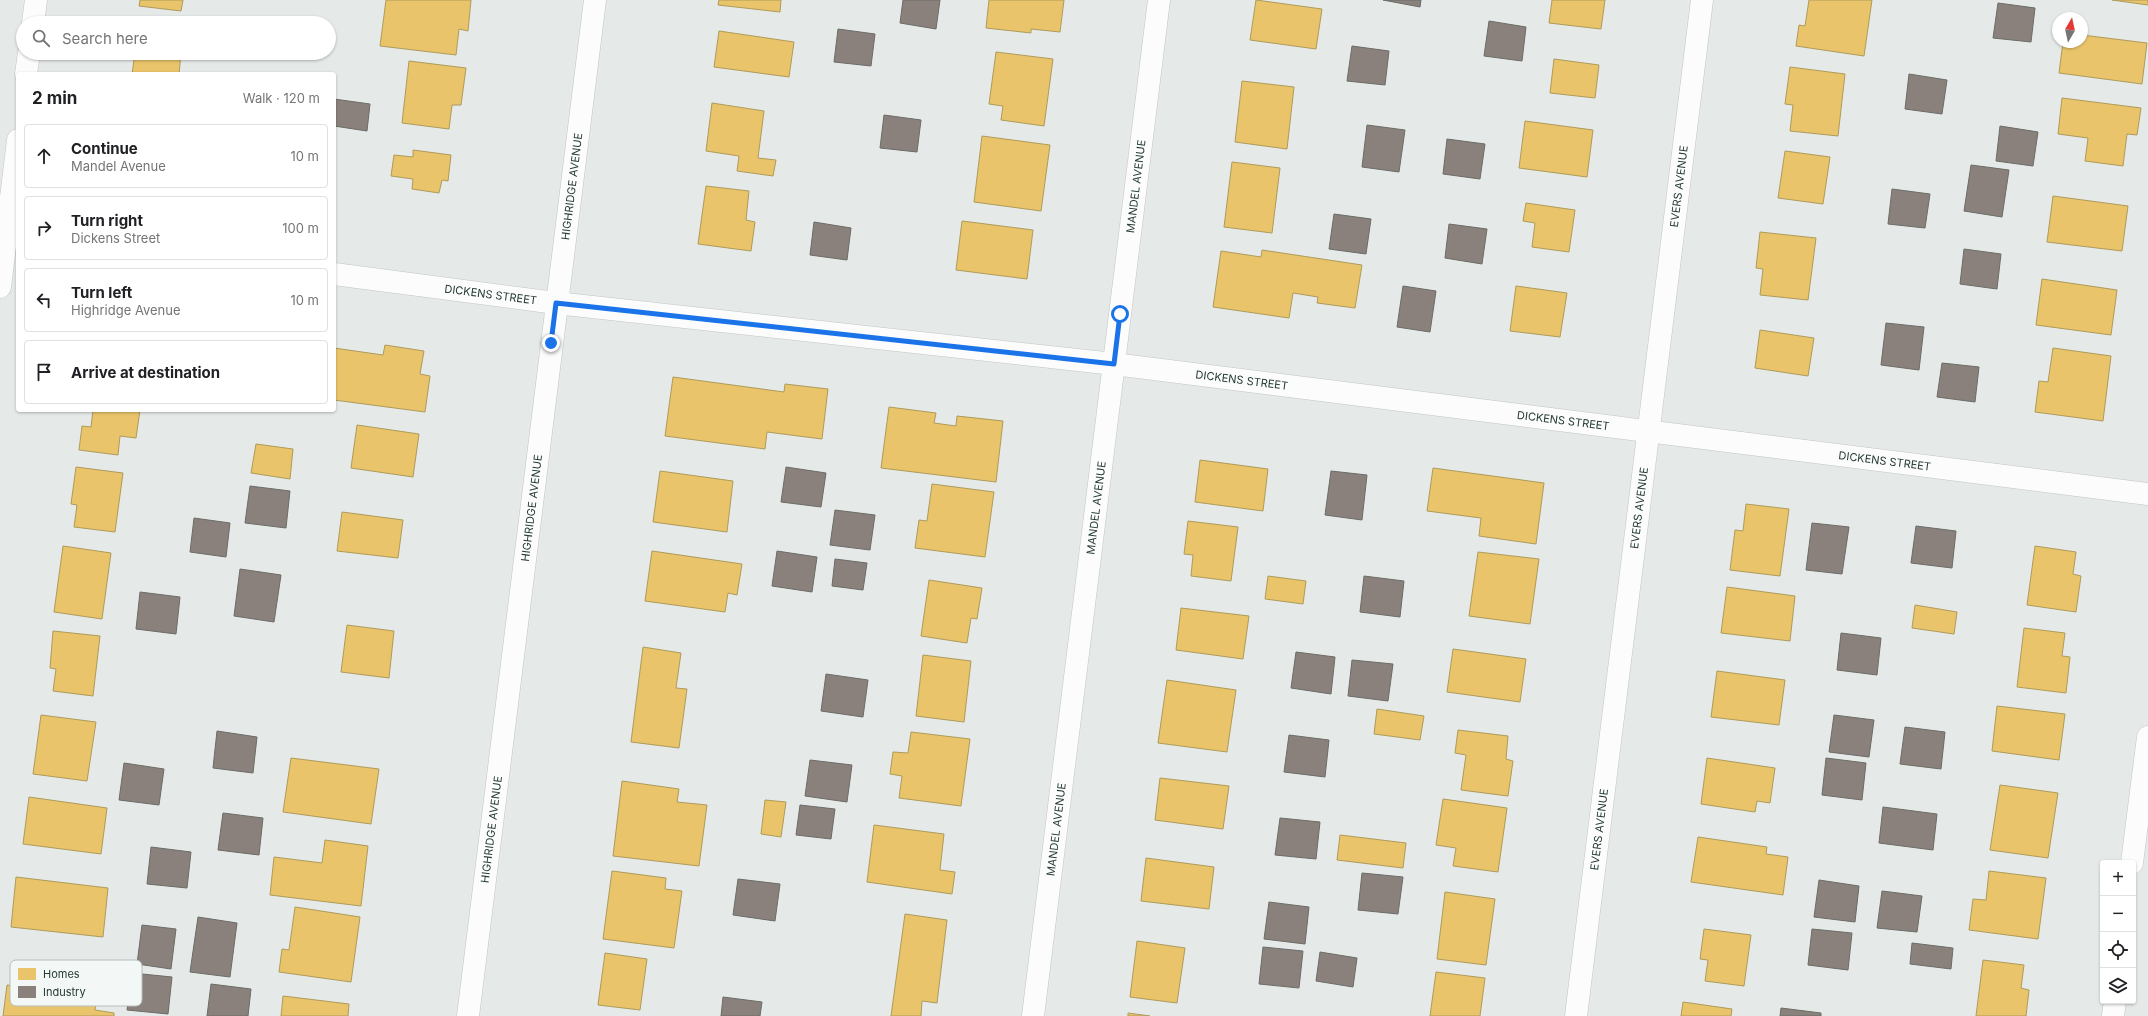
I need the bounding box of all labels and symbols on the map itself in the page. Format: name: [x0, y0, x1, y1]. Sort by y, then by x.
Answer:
north arrow: [2052, 12, 2088, 48]
street label: HIGHRIDGE AVENUE: [558, 132, 585, 241]
street label: MANDEL AVENUE: [1123, 139, 1149, 234]
street label: EVERS AVENUE: [1667, 145, 1691, 228]
street label: DICKENS STREET: [444, 281, 538, 307]
route start: [1111, 305, 1129, 323]
route end: [542, 334, 560, 352]
street label: DICKENS STREET: [1195, 367, 1289, 393]
street label: DICKENS STREET: [1516, 408, 1610, 433]
street label: DICKENS STREET: [1838, 448, 1932, 474]
street label: HIGHRIDGE AVENUE: [518, 454, 545, 562]
street label: MANDEL AVENUE: [1083, 460, 1109, 555]
street label: EVERS AVENUE: [1627, 466, 1651, 550]
street label: HIGHRIDGE AVENUE: [478, 775, 505, 884]
street label: MANDEL AVENUE: [1043, 782, 1069, 877]
street label: EVERS AVENUE: [1587, 788, 1611, 871]
legend: [10, 960, 142, 1006]
text: Homes: [43, 967, 80, 981]
text: Industry: [43, 985, 86, 999]

